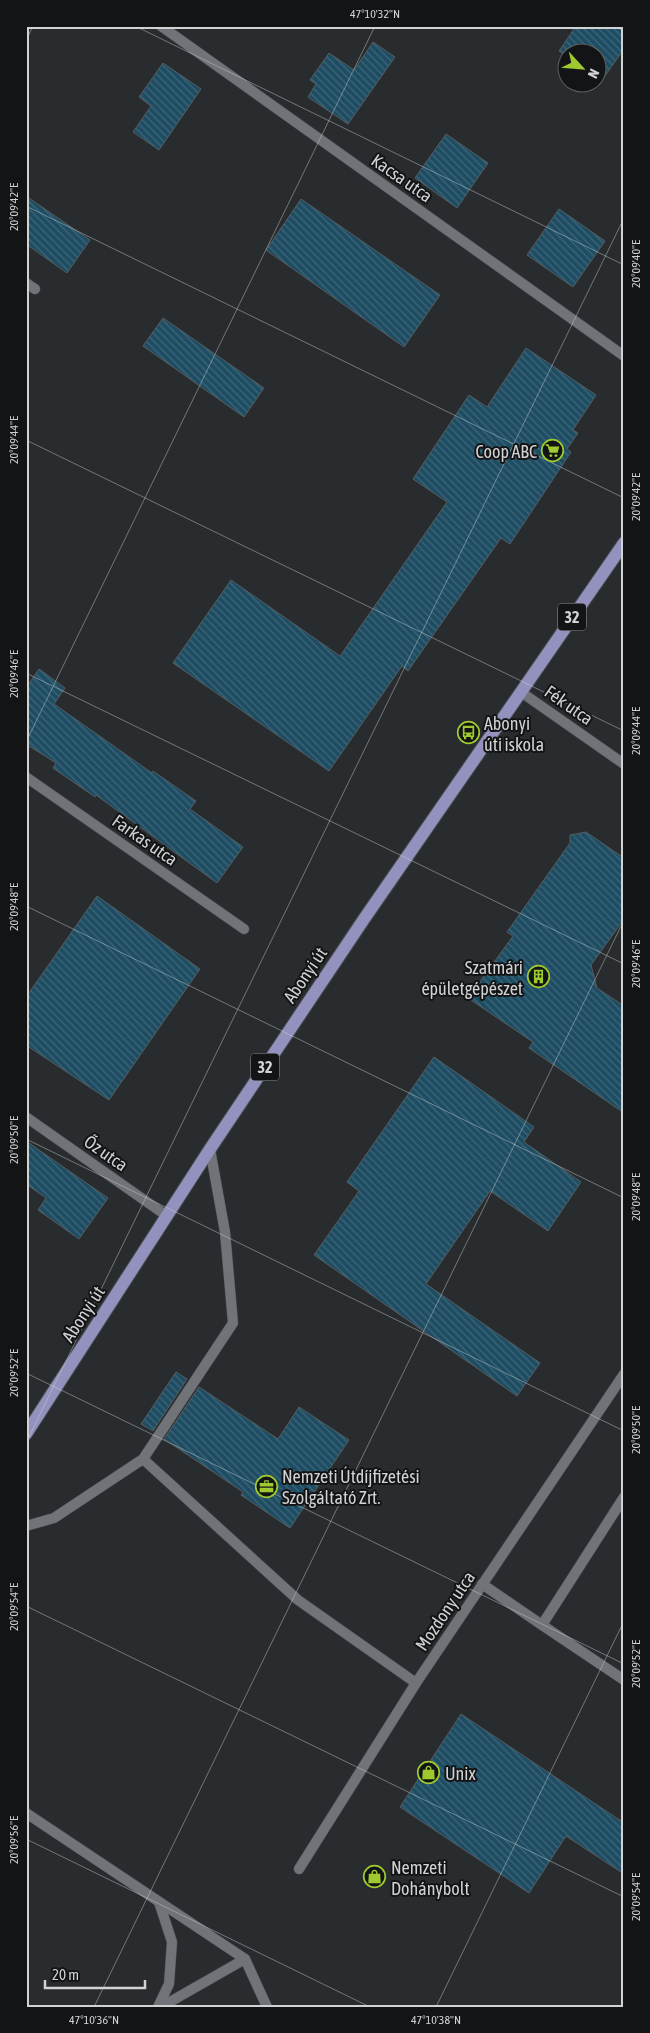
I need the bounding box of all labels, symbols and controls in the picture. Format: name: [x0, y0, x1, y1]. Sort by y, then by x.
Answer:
text: 47°10'32"N: [350, 7, 400, 21]
north arrow: [558, 42, 608, 92]
text: N: [585, 66, 603, 81]
street label: Kacsa utca: [368, 149, 436, 207]
text: 20°09'42"E: [7, 183, 21, 231]
text: 20°09'40"E: [629, 240, 643, 288]
text: 20°09'44"E: [7, 416, 21, 464]
supermarket icon: Coop ABC: [541, 439, 565, 463]
place label: Coop ABC: [476, 441, 537, 462]
text: 20°09'42"E: [629, 473, 643, 521]
road number: 32: [558, 604, 586, 630]
text: 20°09'46"E: [7, 650, 21, 698]
street label: Fék utca: [541, 681, 597, 729]
text: 20°09'44"E: [629, 707, 643, 755]
place label: Abonyi úti iskola: [484, 713, 544, 755]
bus stop icon: Abonyi úti iskola: [456, 721, 480, 745]
street label: Farkas utca: [108, 810, 182, 870]
text: 20°09'48"E: [7, 883, 21, 931]
text: 20°09'46"E: [629, 940, 643, 988]
street label: Abonyi út: [279, 943, 331, 1007]
place label: Szatmári épületgépészet: [421, 957, 523, 999]
building icon: Szatmári épületgépészet: [527, 965, 551, 989]
road number: 32: [251, 1054, 279, 1080]
text: 20°09'50"E: [7, 1116, 21, 1164]
street label: Őz utca: [80, 1131, 132, 1175]
text: 20°09'48"E: [629, 1173, 643, 1221]
street label: Abonyi út: [57, 1282, 109, 1346]
text: 20°09'52"E: [7, 1349, 21, 1397]
text: 20°09'50"E: [629, 1406, 643, 1454]
place label: Nemzeti Útdíjfizetési Szolgáltató Zrt.: [282, 1466, 420, 1508]
office icon: Nemzeti Útdíjfizetési Szolgáltató Zrt.: [254, 1474, 278, 1498]
street label: Mozdony utca: [411, 1567, 479, 1655]
text: 20°09'54"E: [7, 1583, 21, 1631]
text: 20°09'52"E: [629, 1640, 643, 1688]
shop icon: Unix: [417, 1761, 441, 1785]
place label: Unix: [445, 1763, 476, 1784]
text: 20°09'56"E: [7, 1816, 21, 1864]
place label: Nemzeti Dohánybolt: [391, 1857, 470, 1899]
shop icon: Nemzeti Dohánybolt: [363, 1865, 387, 1889]
text: 20°09'54"E: [629, 1873, 643, 1921]
scale bar: [45, 1958, 145, 1990]
text: 20 m: [52, 1966, 79, 1983]
text: 47°10'36"N: [69, 2013, 119, 2027]
text: 47°10'38"N: [411, 2013, 461, 2027]

